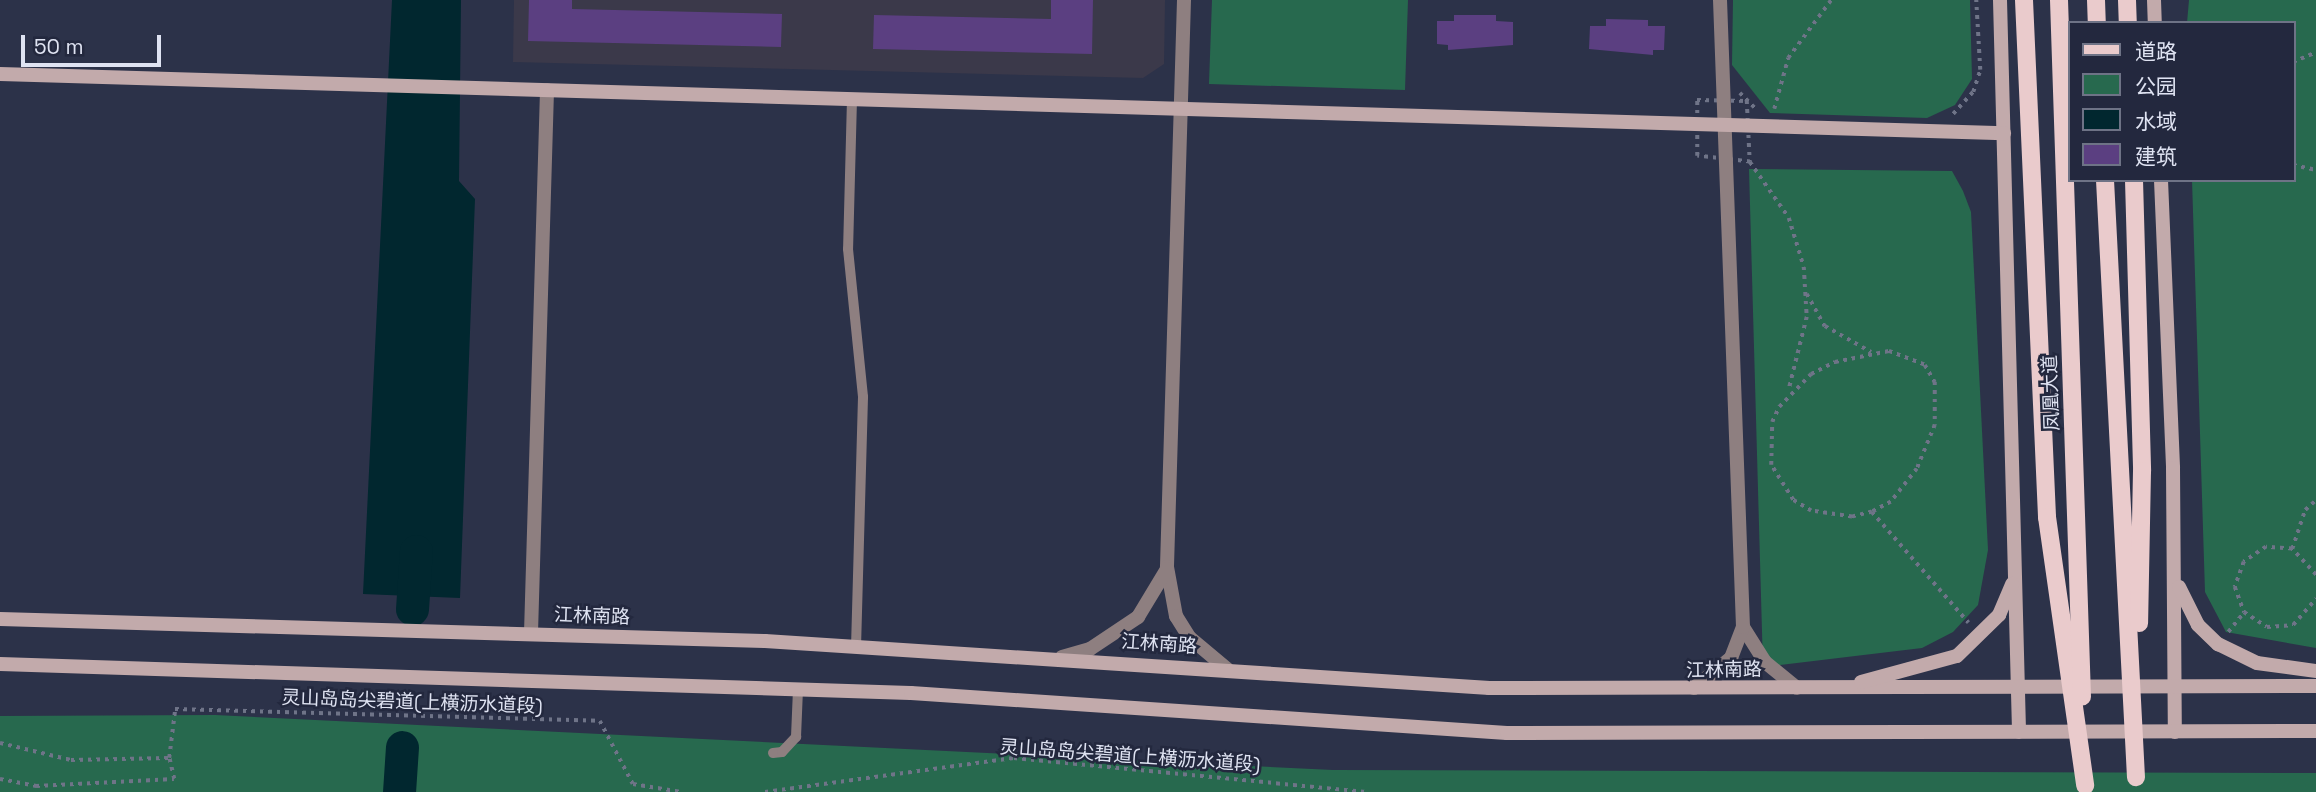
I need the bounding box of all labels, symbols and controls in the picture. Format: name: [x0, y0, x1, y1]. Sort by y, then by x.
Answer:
scale bar: [24, 21, 164, 65]
legend: [2068, 21, 2295, 182]
text: 50 m: [34, 33, 84, 60]
text: 道路: [2135, 38, 2177, 65]
text: 公园: [2135, 73, 2177, 100]
text: 水域: [2135, 108, 2177, 135]
text: 建筑: [2135, 143, 2177, 170]
street label: 凤凰大道: [2038, 355, 2064, 431]
street label: 江林南路: [554, 603, 630, 629]
street label: 江林南路: [1120, 630, 1198, 658]
street label: 江林南路: [1686, 658, 1762, 682]
street label: 灵山岛岛尖碧道(上横沥水道段): [281, 686, 543, 718]
street label: 灵山岛岛尖碧道(上横沥水道段): [999, 736, 1261, 776]

